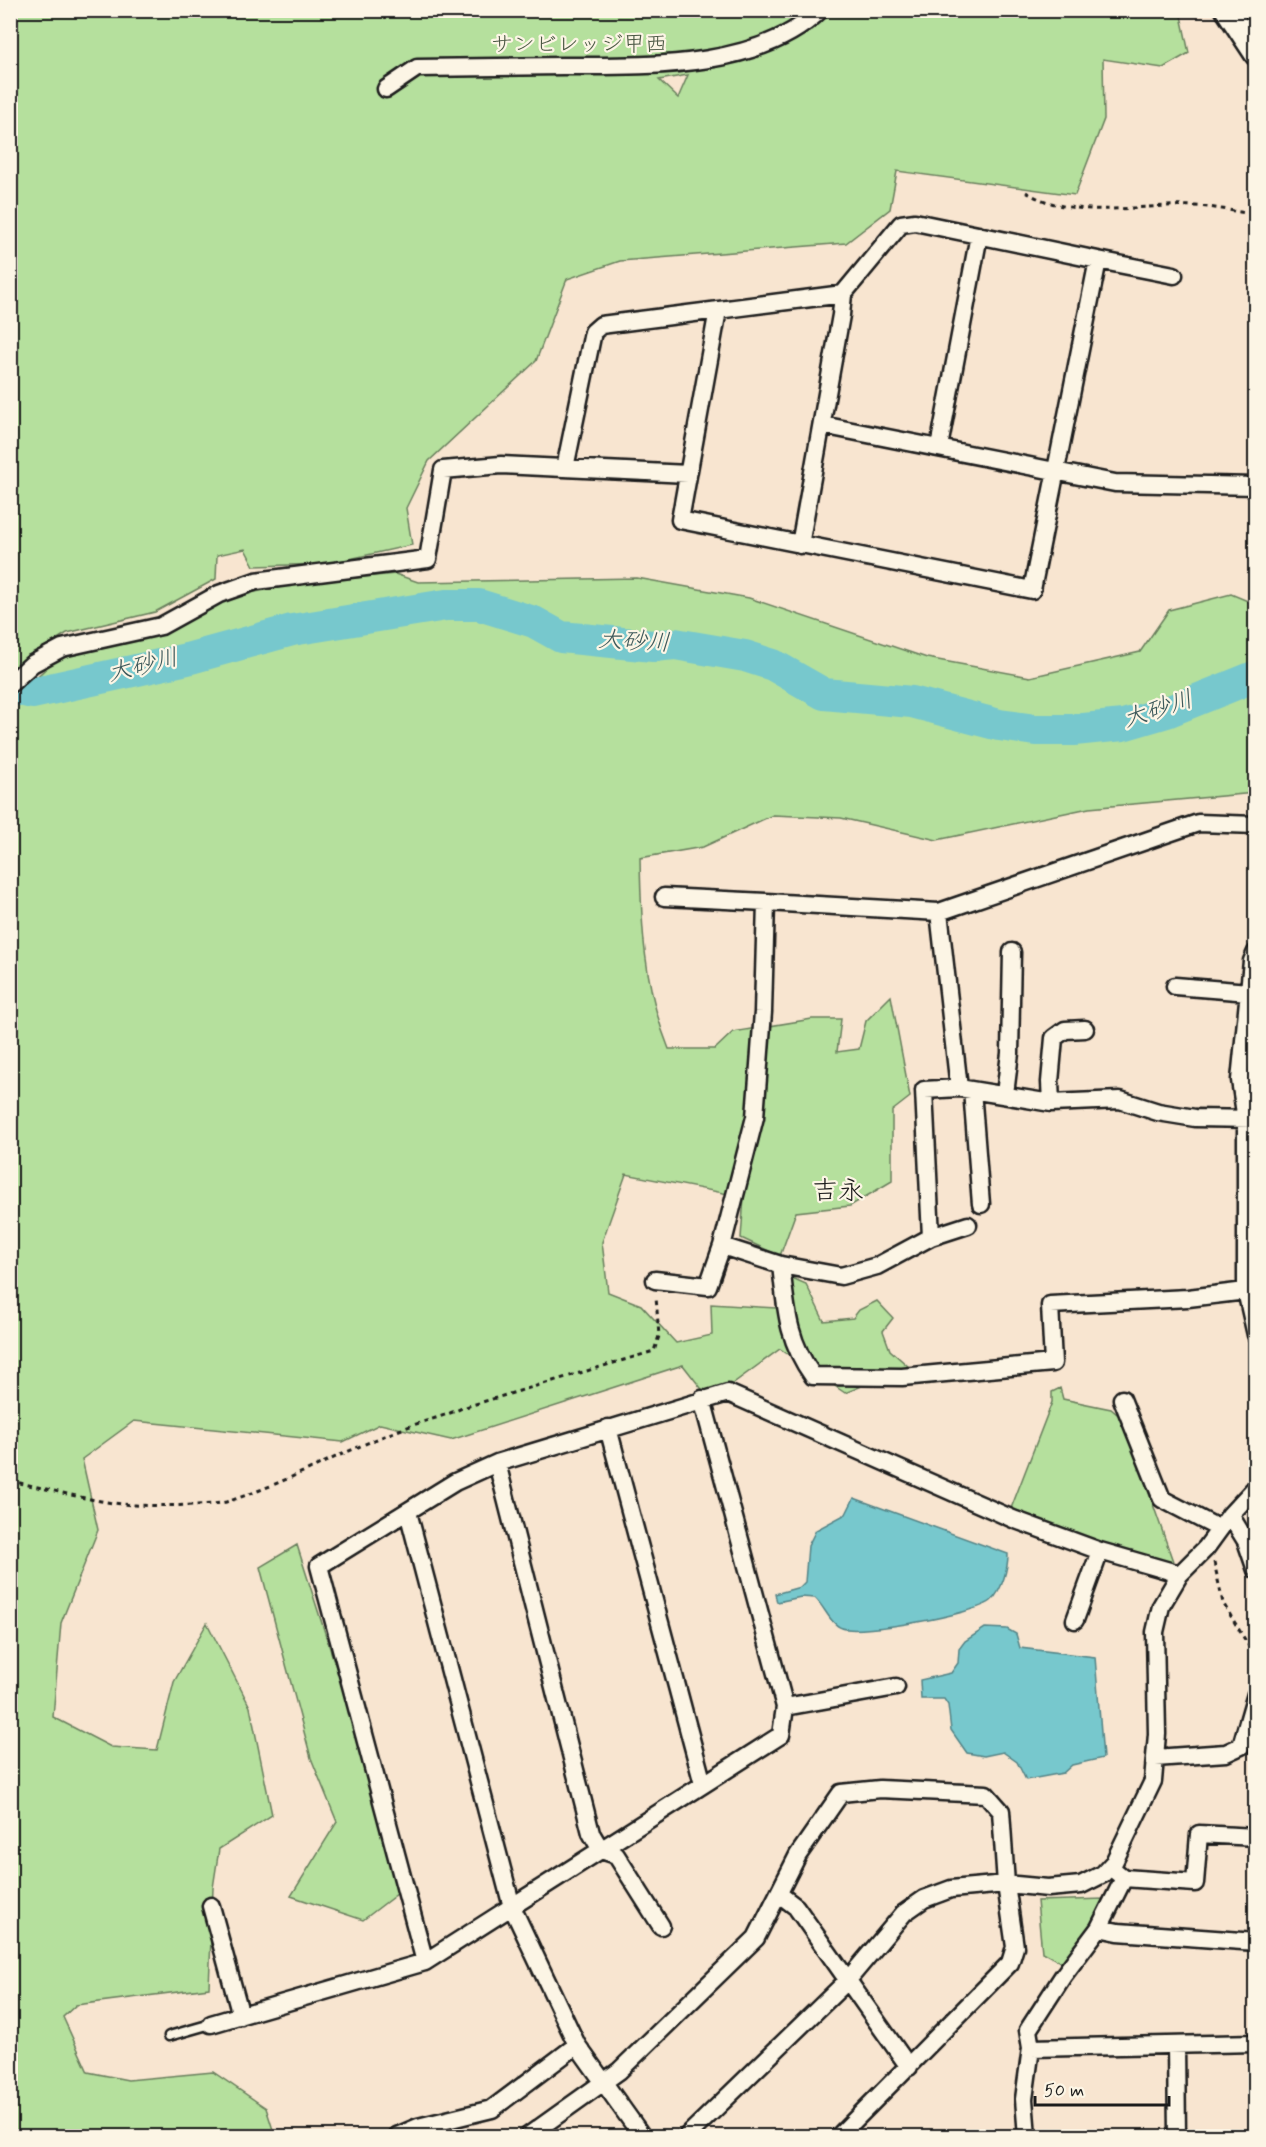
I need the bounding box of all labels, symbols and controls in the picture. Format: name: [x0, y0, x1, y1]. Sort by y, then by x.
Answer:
park label: サンビレッジ甲西: [491, 31, 667, 59]
water label: 大砂川: [597, 625, 671, 659]
water label: 大砂川: [104, 642, 182, 690]
water label: 大砂川: [1119, 684, 1197, 736]
district label: 吉永: [812, 1175, 864, 1209]
scale bar: [1035, 2069, 1168, 2107]
text: 50 m: [1044, 2079, 1084, 2103]

